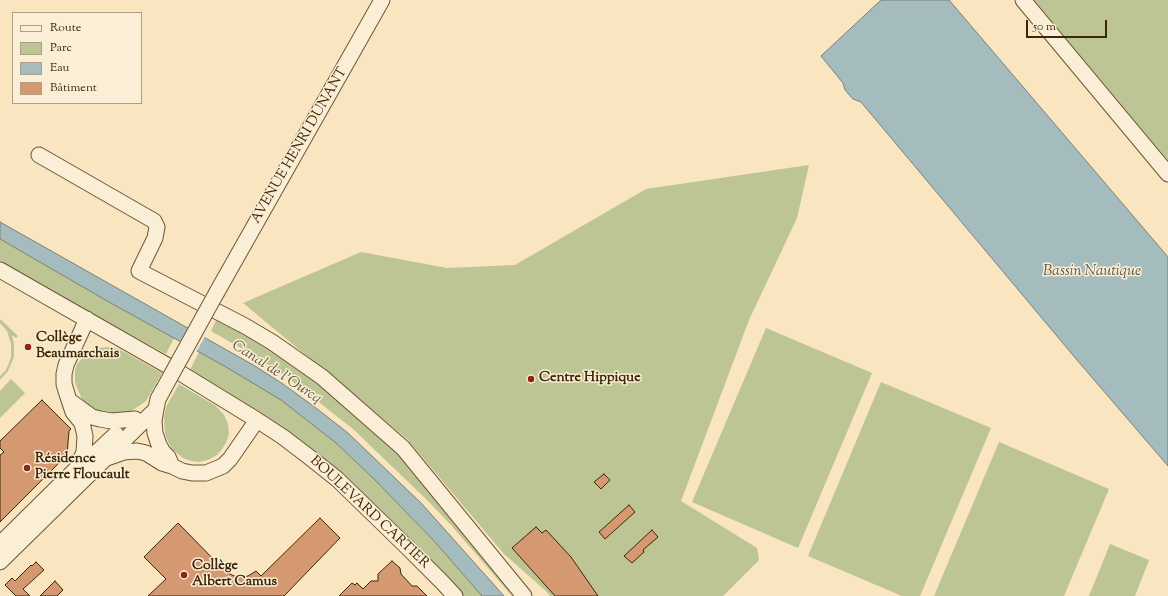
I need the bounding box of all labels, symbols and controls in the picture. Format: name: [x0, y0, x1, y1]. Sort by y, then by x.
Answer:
legend: [12, 12, 142, 104]
scale bar: [1028, 12, 1109, 38]
text: 50 m: [1033, 18, 1056, 36]
text: Route: [50, 19, 81, 37]
text: Parc: [50, 39, 72, 57]
text: Eau: [50, 59, 70, 77]
street label: AVENUE HENRI DUNANT: [248, 65, 352, 227]
text: Bâtiment: [50, 79, 97, 97]
water label: Bassin Nautique: [1043, 263, 1141, 281]
place label: Collège Beaumarchais: [36, 331, 119, 364]
water label: Canal de l'Ourcq: [228, 337, 324, 409]
marker: Collège Beaumarchais: [23, 342, 33, 352]
place label: Centre Hippique: [539, 371, 641, 387]
marker: Centre Hippique: [526, 374, 536, 384]
place label: Résidence Pierre Floucault: [35, 452, 130, 484]
street label: BOULEVARD CARTIER: [306, 453, 432, 573]
marker: Résidence Pierre Floucault: [22, 463, 32, 473]
place label: Collège Albert Camus: [192, 559, 277, 592]
marker: Collège Albert Camus: [179, 570, 189, 580]

